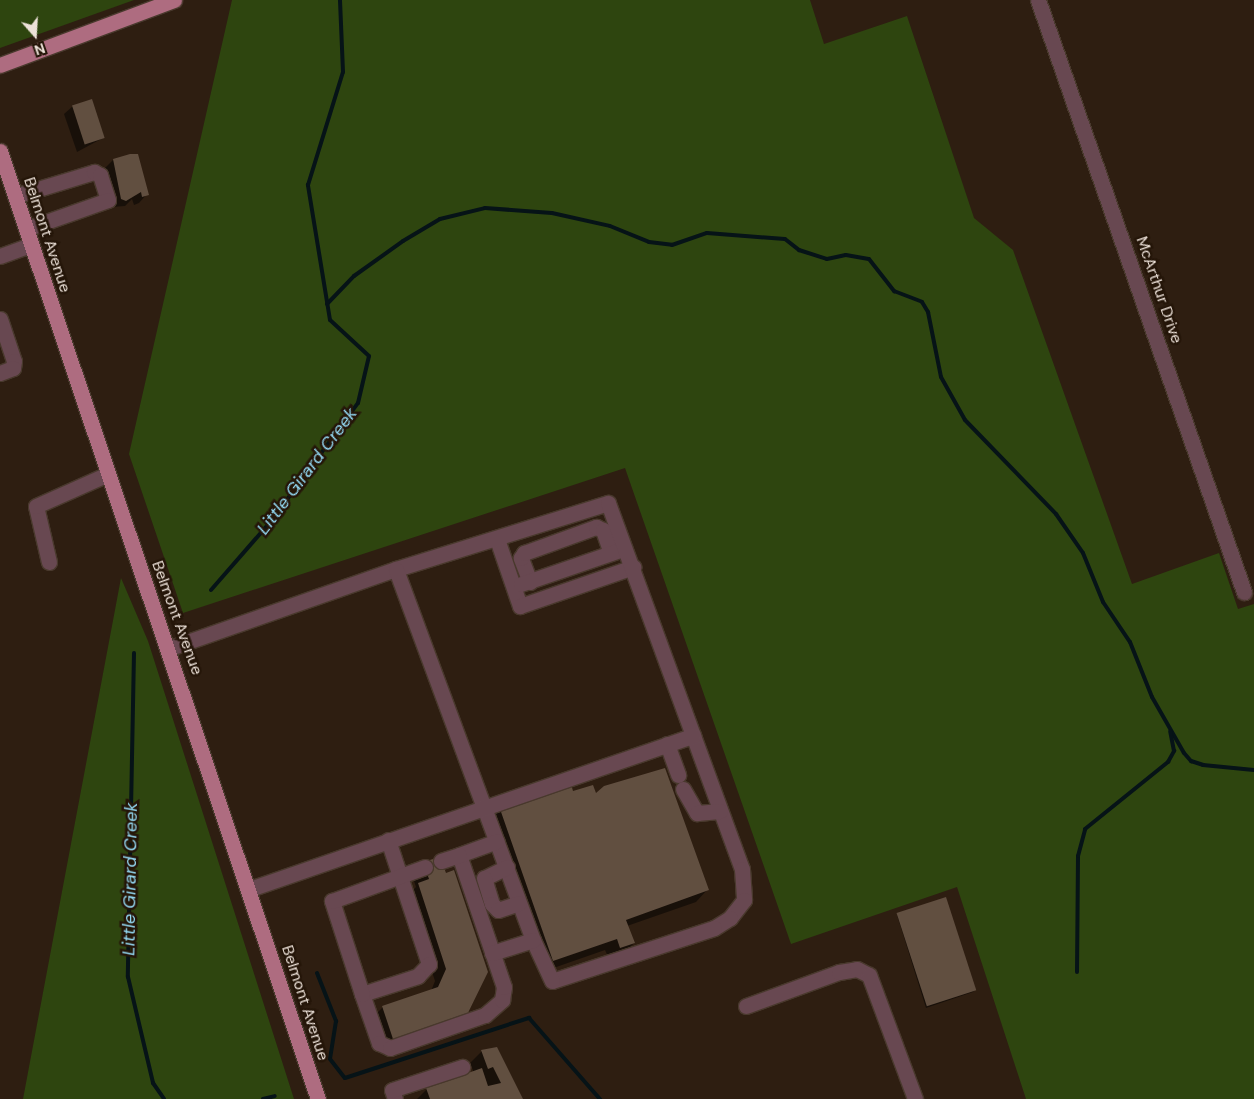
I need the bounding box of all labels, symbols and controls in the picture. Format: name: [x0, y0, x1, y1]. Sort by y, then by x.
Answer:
north arrow: [10, 10, 60, 60]
text: N: [32, 39, 48, 59]
street label: Belmont Avenue: [19, 175, 75, 295]
street label: McArthur Drive: [1132, 234, 1186, 346]
water label: Little Girard Creek: [252, 403, 362, 539]
street label: Belmont Avenue: [147, 558, 207, 678]
water label: Little Girard Creek: [118, 802, 142, 956]
street label: Belmont Avenue: [277, 943, 333, 1063]

